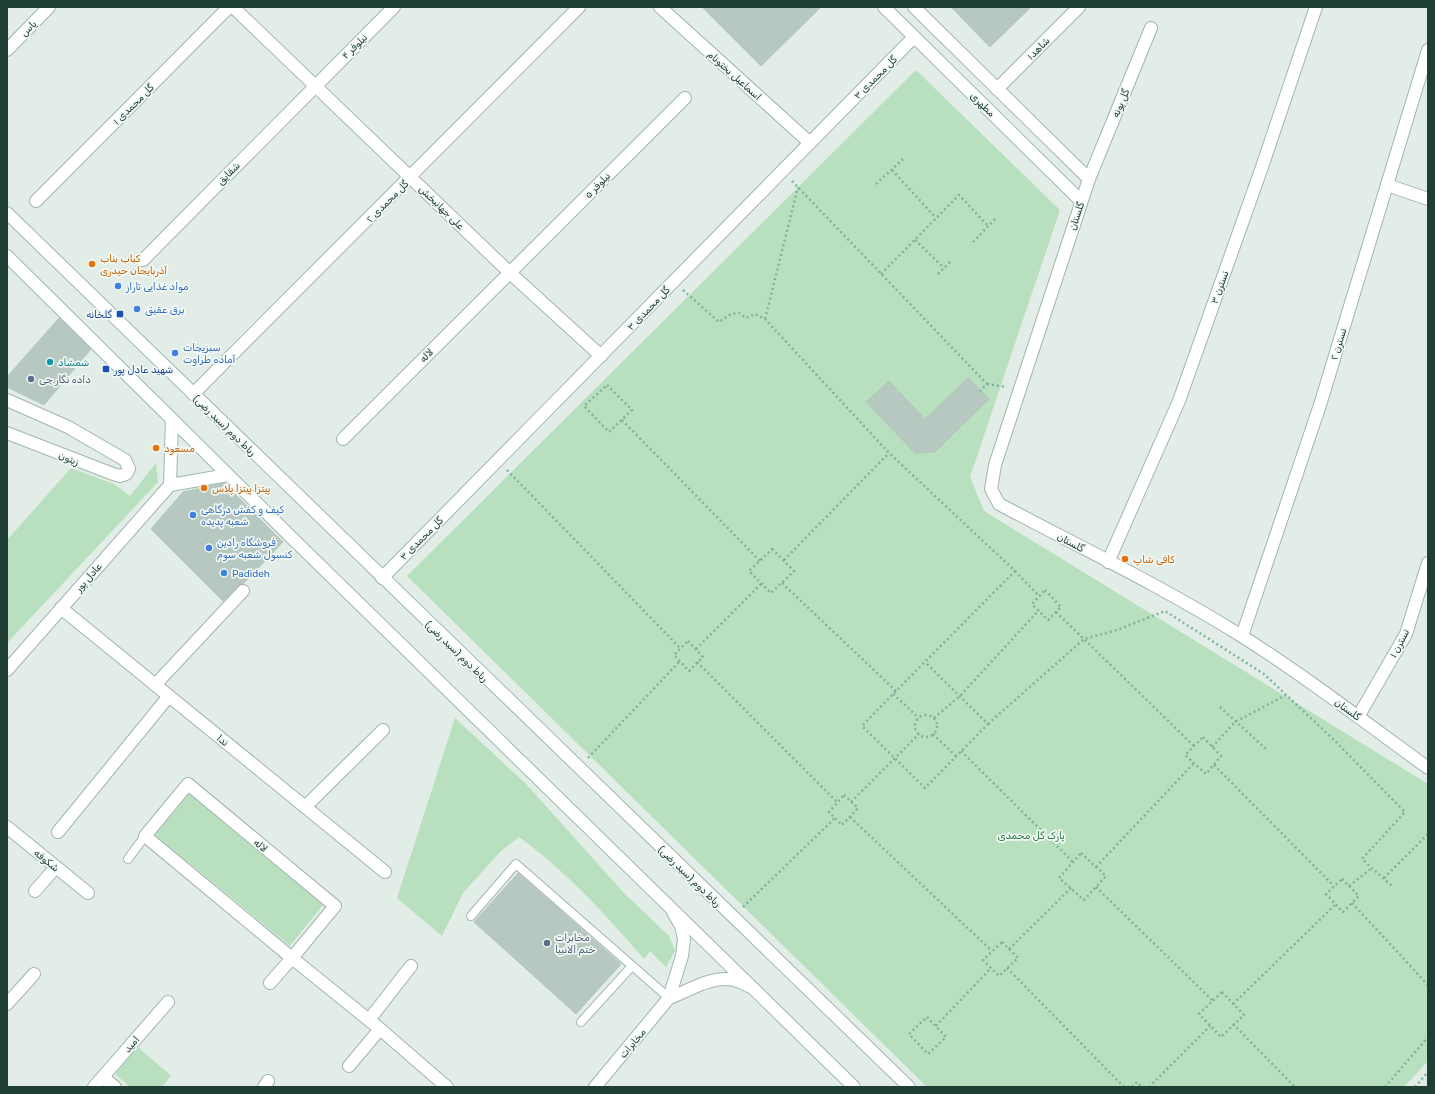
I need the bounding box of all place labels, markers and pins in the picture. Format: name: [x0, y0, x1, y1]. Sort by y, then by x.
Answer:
place label: کباب بناب آذربایجان حیدری: [100, 253, 167, 277]
marker: کباب بناب آذربایجان حیدری: [87, 259, 97, 269]
marker: مواد غذایی تاراز: [113, 281, 123, 291]
place label: مواد غذایی تاراز: [125, 281, 189, 293]
marker: برق عقیق: [132, 304, 142, 314]
place label: برق عقیق: [145, 304, 185, 316]
place label: گلخانه: [86, 309, 112, 321]
marker: گلخانه: [115, 309, 125, 319]
place label: سبزیجات آماده طراوت: [183, 342, 235, 366]
marker: سبزیجات آماده طراوت: [170, 348, 180, 358]
marker: شمشاد: [45, 357, 55, 367]
place label: شمشاد: [58, 357, 89, 369]
marker: شهید عادل پور: [101, 364, 111, 374]
place label: شهید عادل پور: [113, 364, 173, 377]
marker: داده نگار جی: [26, 374, 36, 384]
place label: داده نگار جی: [39, 374, 91, 386]
marker: مسعود: [151, 443, 161, 453]
place label: مسعود: [164, 443, 195, 455]
marker: پیتزا پیتزا پلاس: [199, 483, 209, 493]
place label: پیتزا پیتزا پلاس: [212, 483, 271, 496]
place label: کیف و کفش درگاهی شعبه پدیده: [201, 504, 285, 529]
marker: کیف و کفش درگاهی شعبه پدیده: [188, 510, 198, 520]
place label: فروشگاه رادین کنسول شعبه سوم: [217, 537, 293, 561]
marker: فروشگاه رادین کنسول شعبه سوم: [204, 543, 214, 553]
marker: کافی شاپ: [1120, 554, 1130, 564]
place label: کافی شاپ: [1133, 554, 1175, 567]
marker: Padideh: [219, 568, 229, 578]
place label: Padideh: [232, 568, 270, 580]
place label: مخابرات ختم الانبیا: [555, 932, 595, 956]
marker: مخابرات ختم الانبیا: [542, 938, 552, 948]

